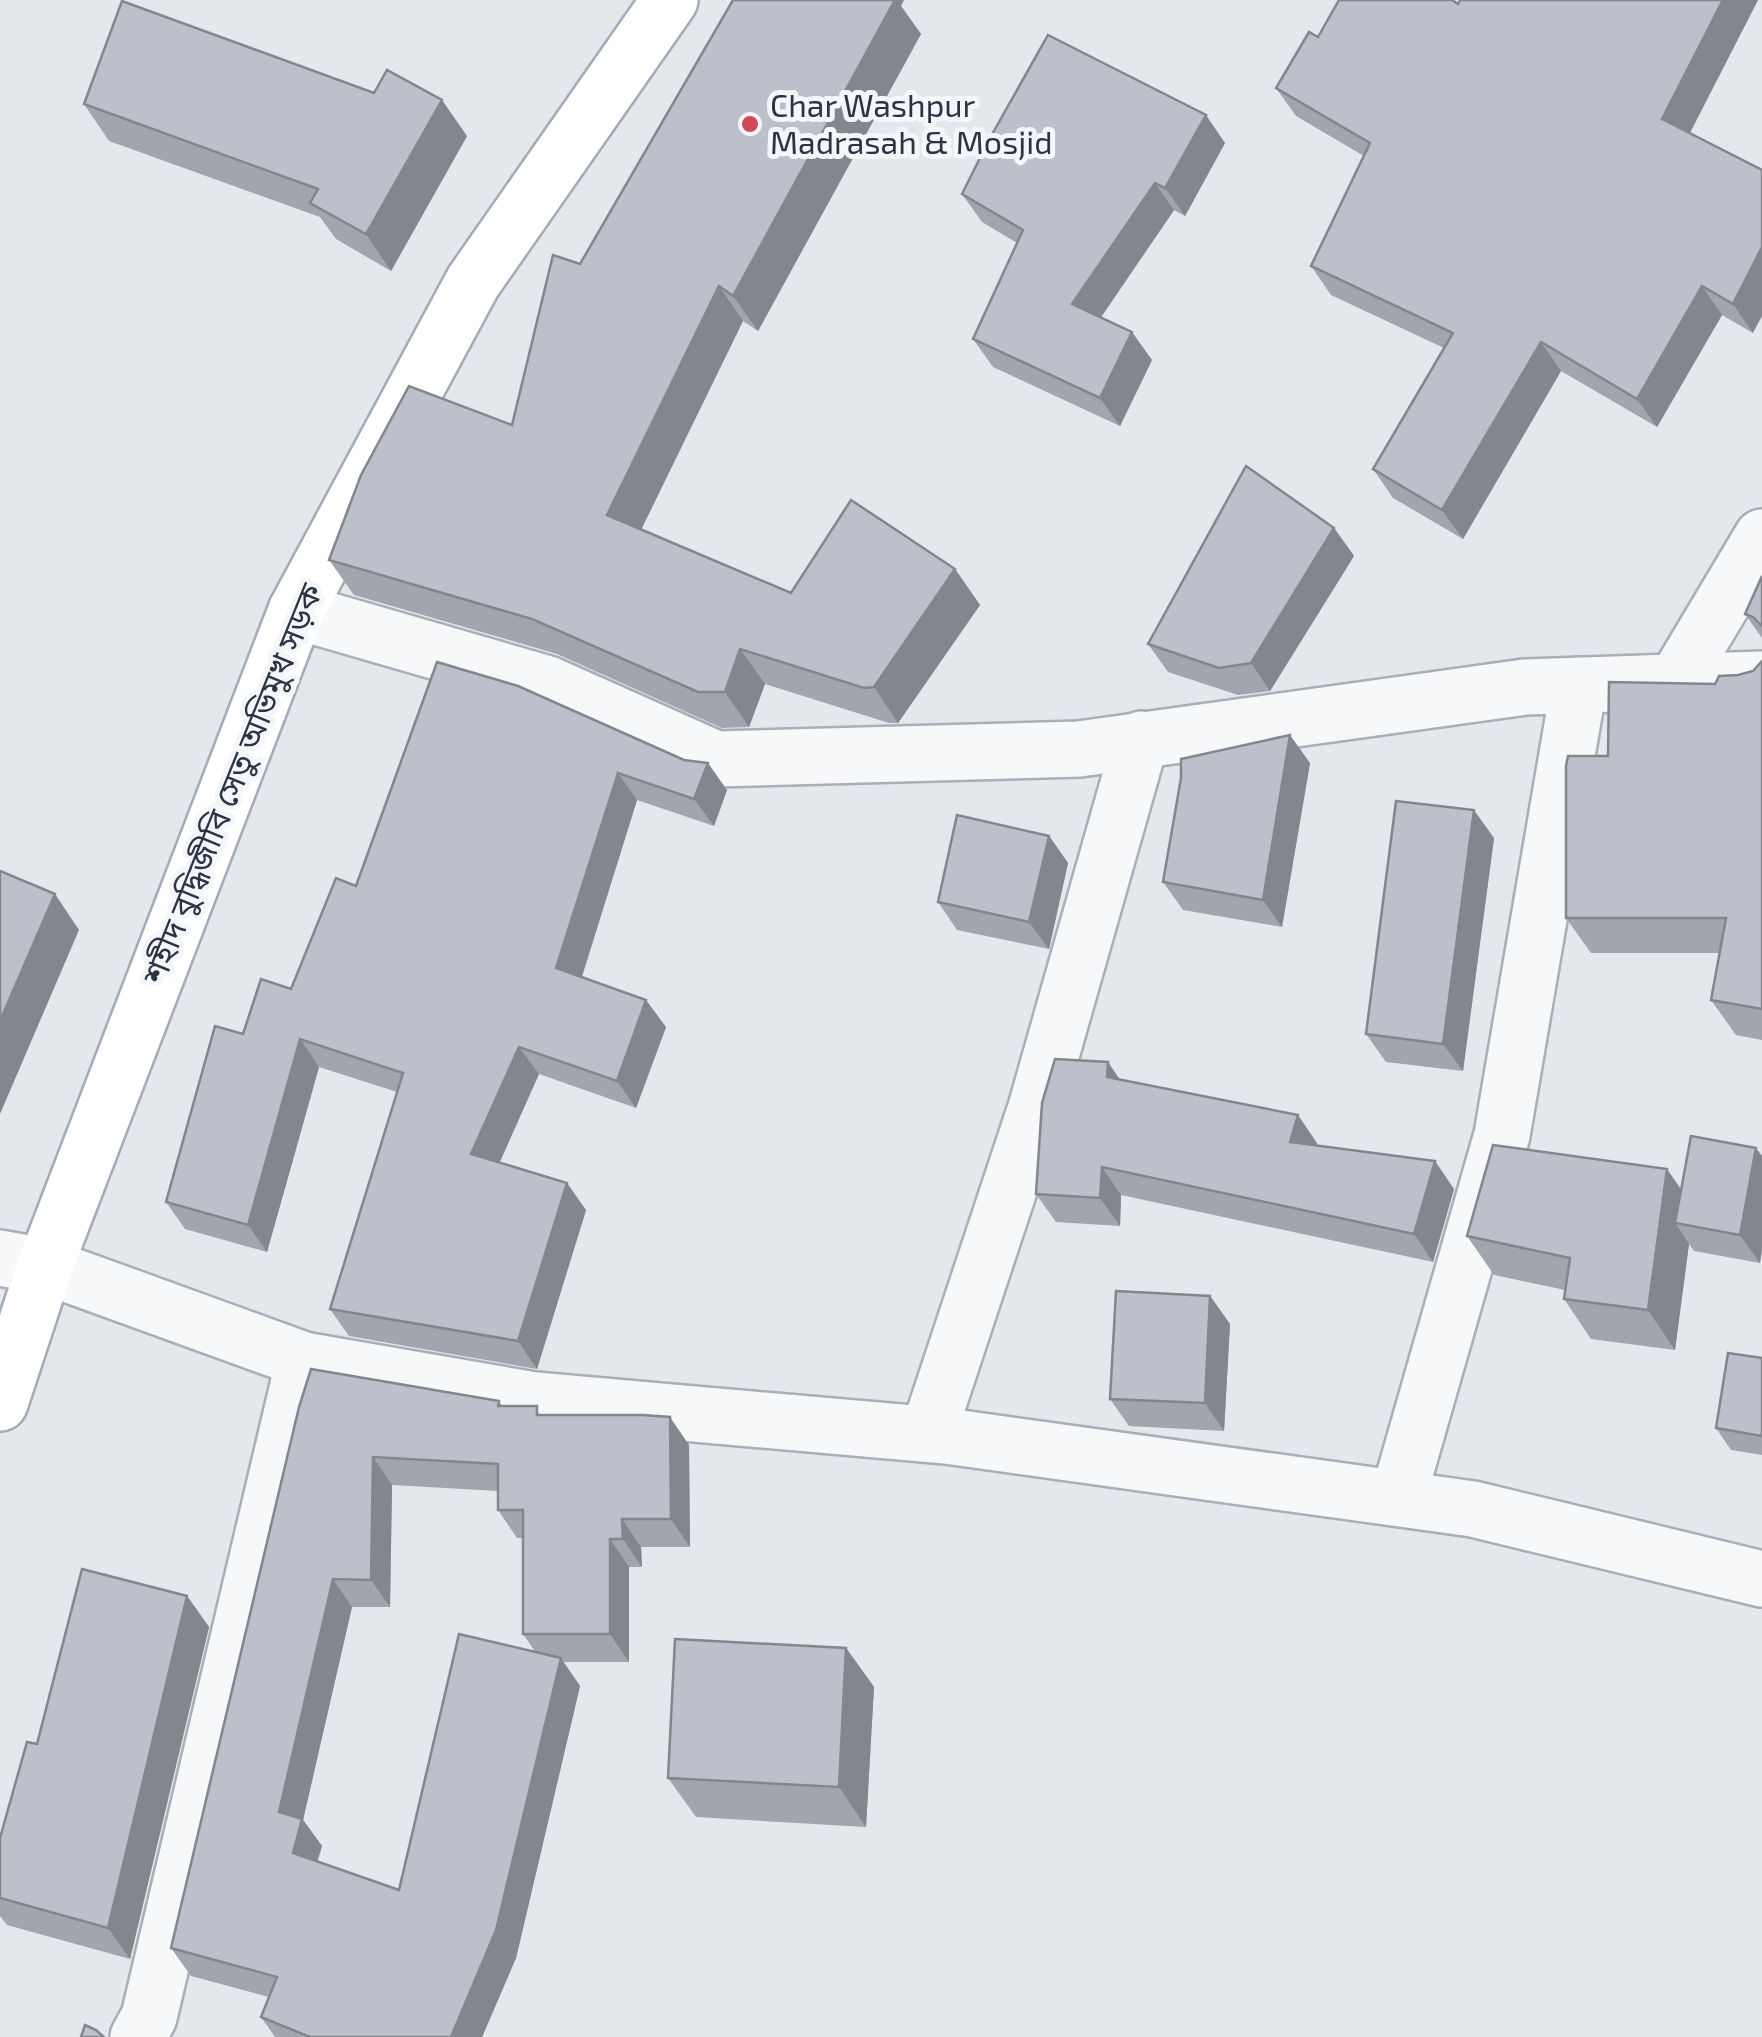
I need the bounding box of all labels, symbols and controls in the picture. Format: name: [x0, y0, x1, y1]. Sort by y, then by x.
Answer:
place label: Char Washpur Madrasah & Mosjid: [770, 85, 1053, 161]
marker: Char Washpur Madrasah & Mosjid: [739, 113, 761, 135]
street label: শহীদ বুদ্ধিজীবি সেতু অভিমুখ সড়ক: [133, 576, 332, 991]

